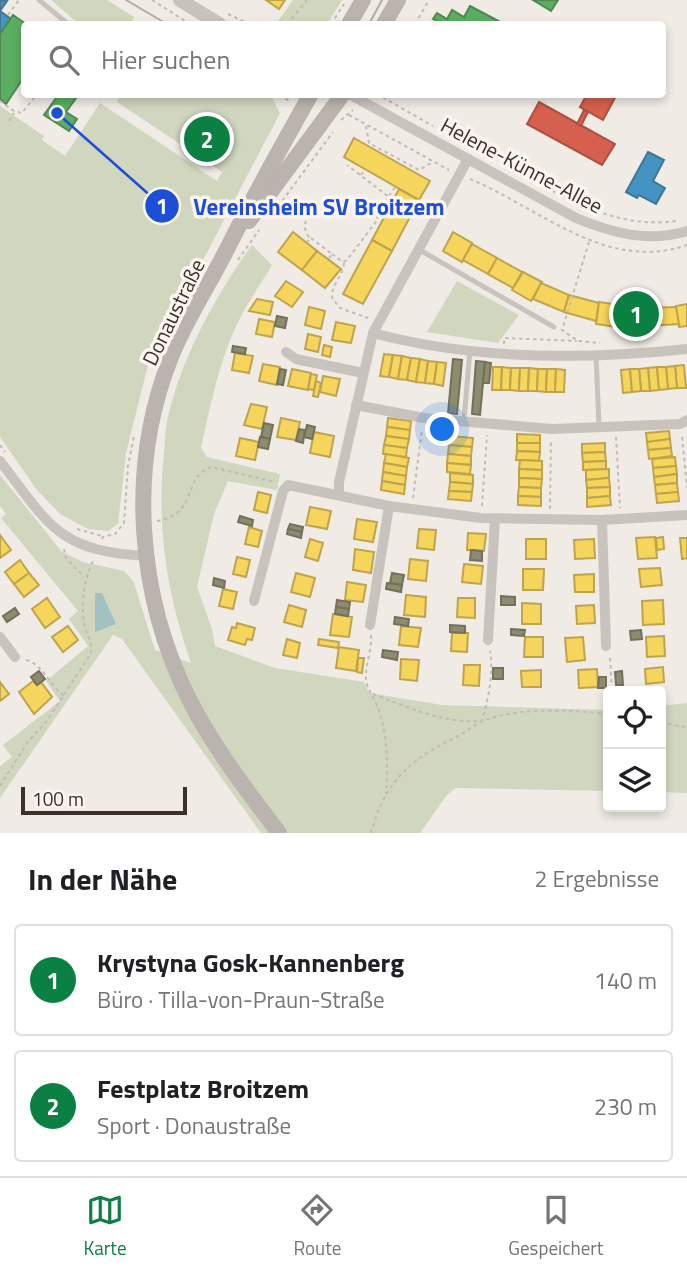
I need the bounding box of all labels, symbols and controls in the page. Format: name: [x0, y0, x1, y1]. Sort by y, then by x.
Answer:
search box: [21, 21, 666, 98]
text: Hier suchen: [101, 40, 230, 79]
icon: search: [45, 41, 83, 79]
street label: Helene-Künne-Allee: [435, 109, 609, 221]
pin: 2: [184, 113, 230, 165]
callout: Vereinsheim SV Broitzem: [144, 184, 458, 228]
text: Vereinsheim SV Broitzem: [193, 189, 445, 224]
text: 1: [156, 190, 168, 222]
street label: Donaustraße: [133, 253, 213, 371]
pin: 1: [613, 288, 659, 340]
your location: [425, 412, 459, 446]
map controls: [603, 686, 666, 812]
button: locate: [603, 686, 666, 749]
button: layers: [603, 749, 666, 812]
scale bar: [21, 784, 187, 816]
text: 100 m: [32, 784, 84, 813]
text: In der Nähe: [28, 856, 177, 902]
text: 2 Ergebnisse: [535, 861, 659, 896]
text: Krystyna Gosk-Kannenberg: [97, 943, 404, 982]
text: 1: [47, 963, 59, 998]
text: 140 m: [594, 963, 657, 998]
text: Büro · Tilla-von-Praun-Straße: [97, 982, 385, 1017]
text: Festplatz Broitzem: [97, 1069, 309, 1108]
text: 2: [47, 1089, 59, 1124]
text: 230 m: [594, 1089, 657, 1124]
text: Sport · Donaustraße: [97, 1108, 291, 1143]
tab: Karte: [83, 1191, 127, 1262]
tab: Route: [294, 1191, 341, 1262]
tab: Gespeichert: [508, 1191, 604, 1262]

